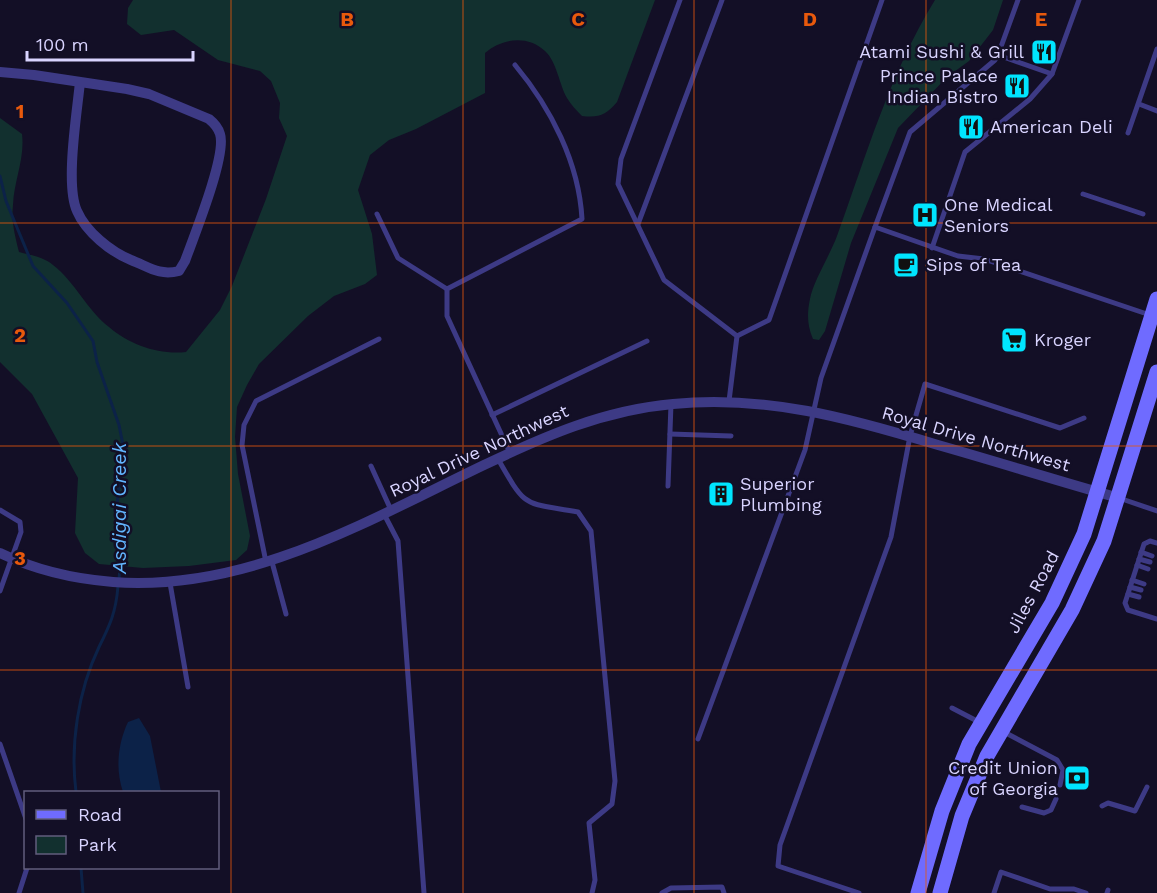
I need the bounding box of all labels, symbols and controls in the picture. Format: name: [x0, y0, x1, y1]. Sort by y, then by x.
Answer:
text: B: [340, 7, 354, 31]
text: C: [571, 7, 585, 31]
text: D: [803, 7, 817, 31]
text: E: [1035, 7, 1047, 31]
scale bar: [27, 24, 194, 62]
text: 100 m: [36, 34, 89, 55]
restaurant icon: Atami Sushi & Grill: [1029, 37, 1059, 67]
place label: Atami Sushi & Grill: [859, 41, 1024, 62]
place label: Prince Palace Indian Bistro: [880, 65, 998, 107]
restaurant icon: Prince Palace Indian Bistro: [1002, 71, 1032, 101]
text: 1: [16, 99, 24, 123]
restaurant icon: American Deli: [956, 112, 986, 142]
place label: American Deli: [990, 116, 1113, 137]
place label: One Medical Seniors: [944, 194, 1053, 236]
hospital icon: One Medical Seniors: [910, 200, 940, 230]
cafe icon: Sips of Tea: [891, 250, 921, 280]
place label: Sips of Tea: [926, 254, 1021, 275]
text: 2: [14, 323, 26, 347]
supermarket icon: Kroger: [999, 325, 1029, 355]
place label: Kroger: [1034, 329, 1091, 350]
street label: Royal Drive Northwest: [386, 400, 572, 501]
street label: Royal Drive Northwest: [880, 402, 1073, 476]
water label: Asdigai Creek: [107, 441, 131, 575]
place label: Superior Plumbing: [740, 473, 822, 515]
building icon: Superior Plumbing: [706, 479, 736, 509]
text: 3: [14, 546, 26, 570]
street label: Jiles Road: [1002, 547, 1063, 637]
place label: Credit Union of Georgia: [948, 757, 1058, 799]
bank icon: Credit Union of Georgia: [1062, 763, 1092, 793]
legend: [24, 791, 219, 869]
text: Road: [78, 804, 122, 825]
text: Park: [78, 834, 117, 855]

